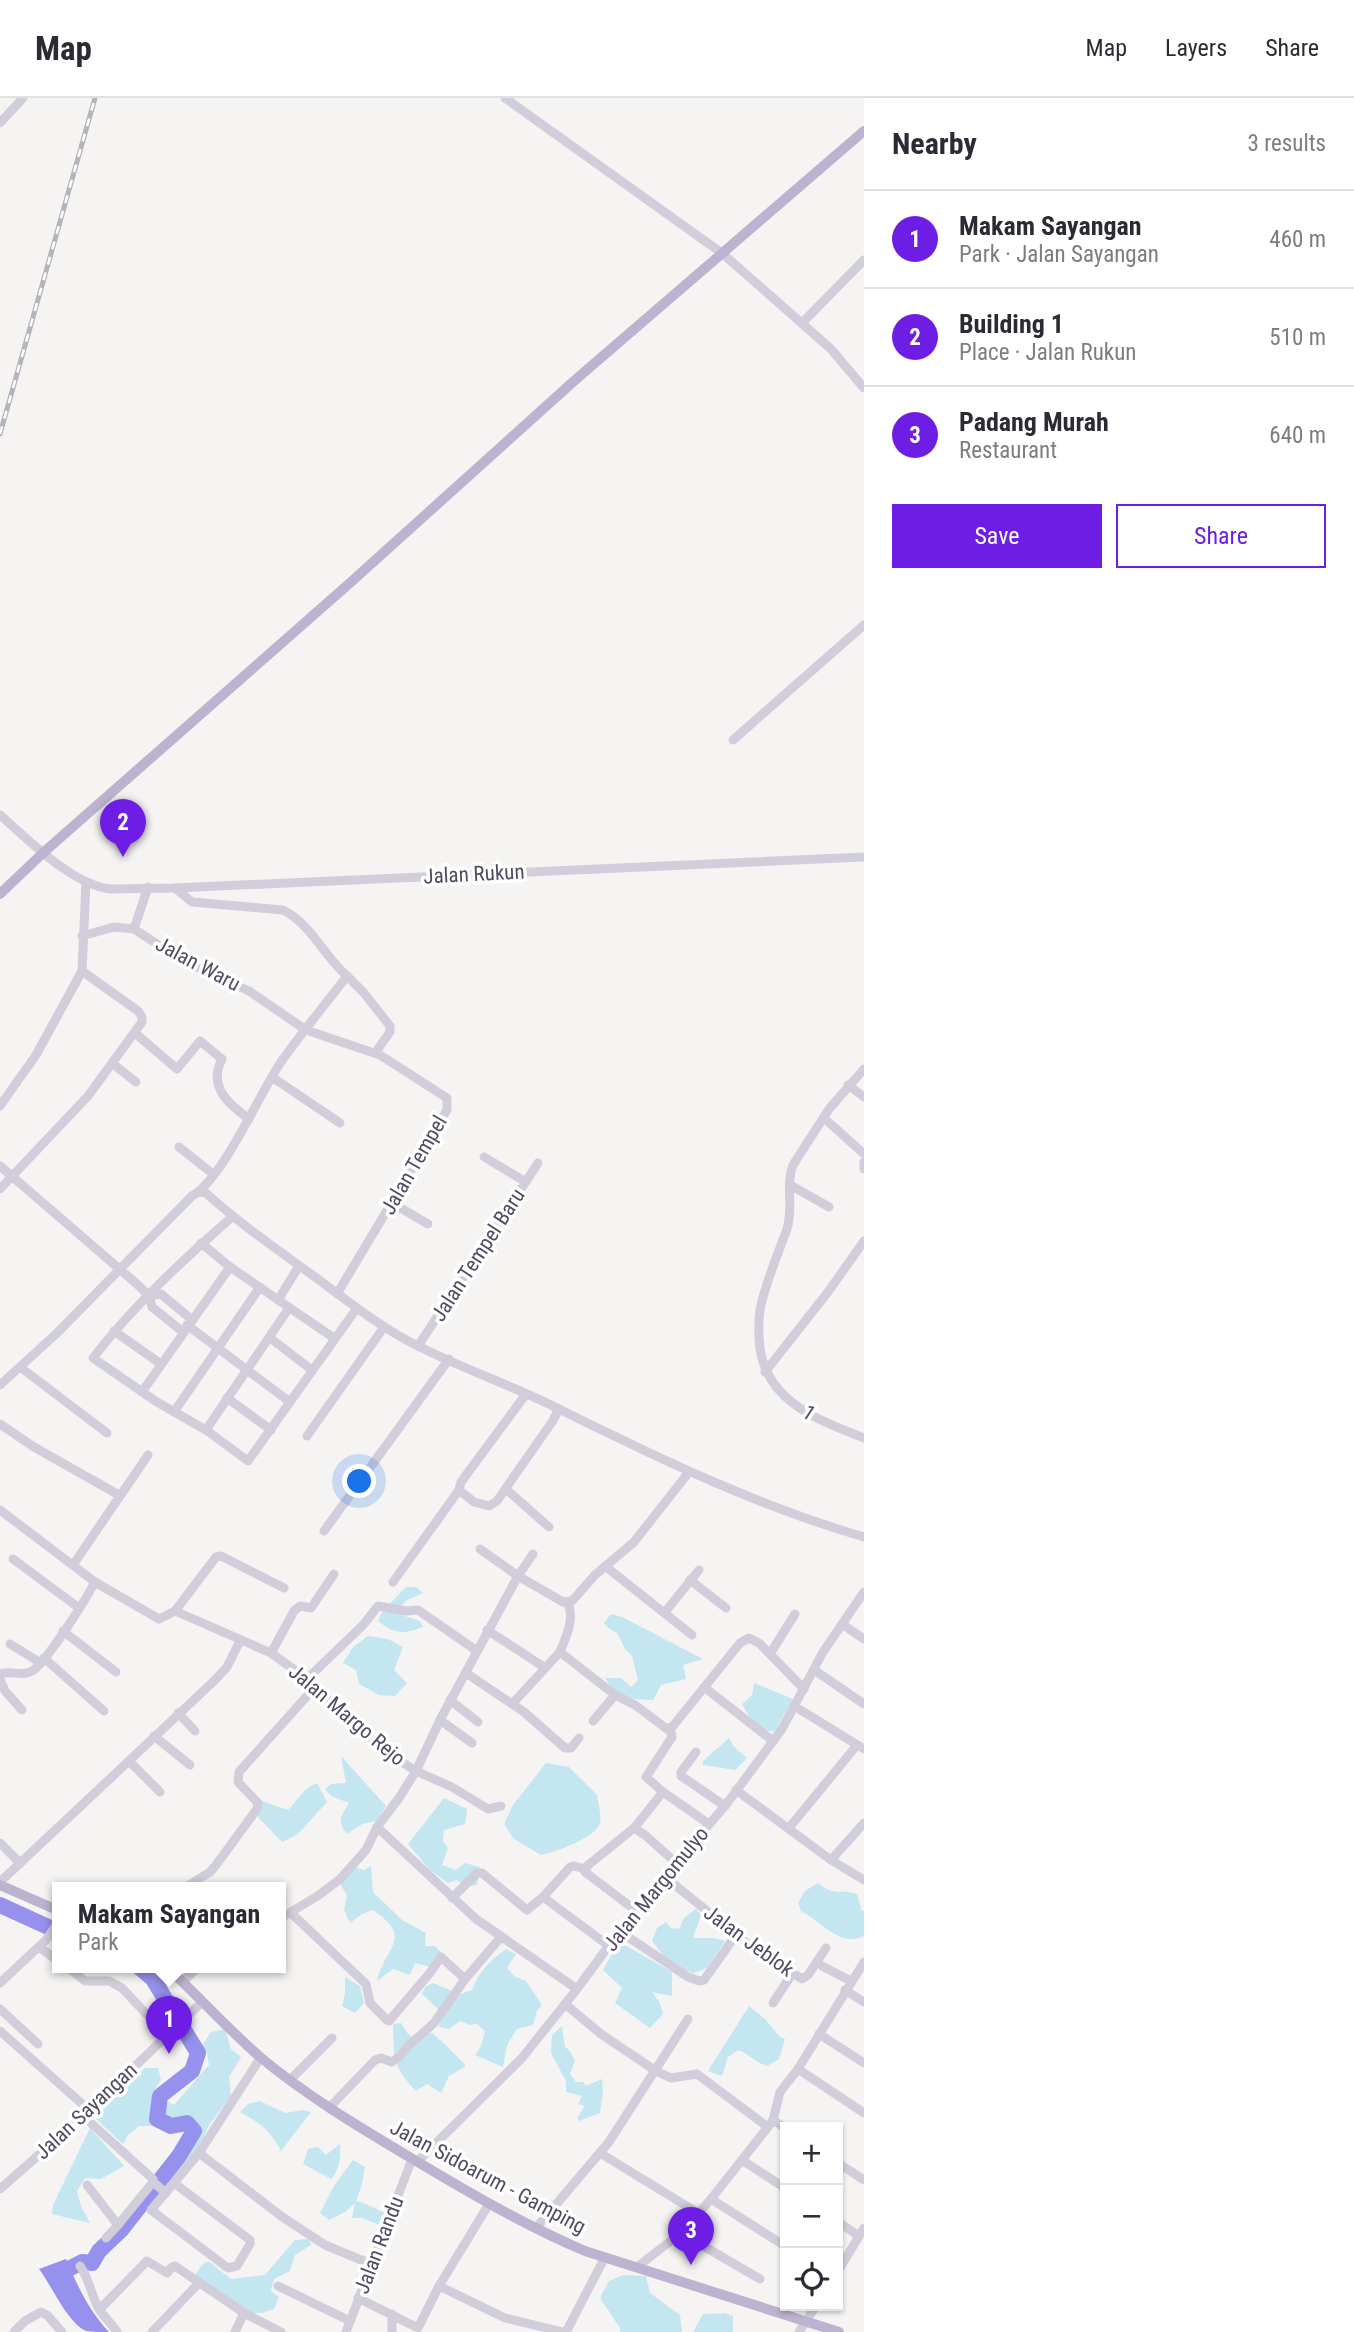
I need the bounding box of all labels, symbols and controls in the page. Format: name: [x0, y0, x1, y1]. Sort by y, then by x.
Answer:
text: Map: [35, 29, 92, 68]
text: Map: [1086, 34, 1127, 62]
text: Layers: [1165, 34, 1227, 62]
text: Share: [1265, 34, 1319, 62]
text: Nearby: [892, 126, 977, 161]
text: 3 results: [1248, 130, 1326, 157]
text: Makam Sayangan: [959, 211, 1142, 241]
text: 1: [909, 226, 921, 253]
text: 460 m: [1269, 226, 1326, 253]
text: Park · Jalan Sayangan: [959, 241, 1159, 268]
text: Building 1: [959, 309, 1064, 339]
text: 2: [909, 324, 921, 351]
text: 510 m: [1269, 324, 1326, 351]
text: Place · Jalan Rukun: [959, 339, 1136, 366]
text: Padang Murah: [959, 407, 1109, 437]
text: 3: [909, 422, 921, 449]
text: 640 m: [1269, 422, 1326, 449]
text: Restaurant: [959, 437, 1057, 464]
button: Save: [892, 504, 1102, 568]
button: Share: [1116, 504, 1326, 568]
pin: 2: [100, 799, 146, 857]
street label: Jalan Rukun: [423, 859, 525, 889]
street label: Jalan Waru: [152, 932, 244, 996]
street label: Jalan Tempel: [376, 1111, 452, 1219]
street label: Jalan Tempel Baru: [426, 1184, 530, 1326]
street label: 1: [798, 1400, 820, 1426]
your location: [342, 1464, 376, 1498]
street label: Jalan Margo Rejo: [284, 1659, 410, 1771]
street label: Jalan Margomulyo: [599, 1822, 713, 1956]
popup: [52, 1882, 286, 1973]
text: Makam Sayangan: [78, 1899, 260, 1929]
street label: Jalan Jeblok: [699, 1900, 799, 1982]
text: Park: [78, 1929, 119, 1956]
pin: 1: [146, 1996, 192, 2054]
street label: Jalan Sayangan: [30, 2058, 142, 2164]
street label: Jalan Sidoarum - Gamping: [386, 2115, 590, 2239]
map controls: [780, 2122, 843, 2311]
button: +: [780, 2122, 843, 2185]
button: −: [780, 2185, 843, 2248]
street label: Jalan Randu: [350, 2193, 408, 2297]
pin: 3: [668, 2207, 714, 2265]
button: locate: [780, 2248, 843, 2311]

